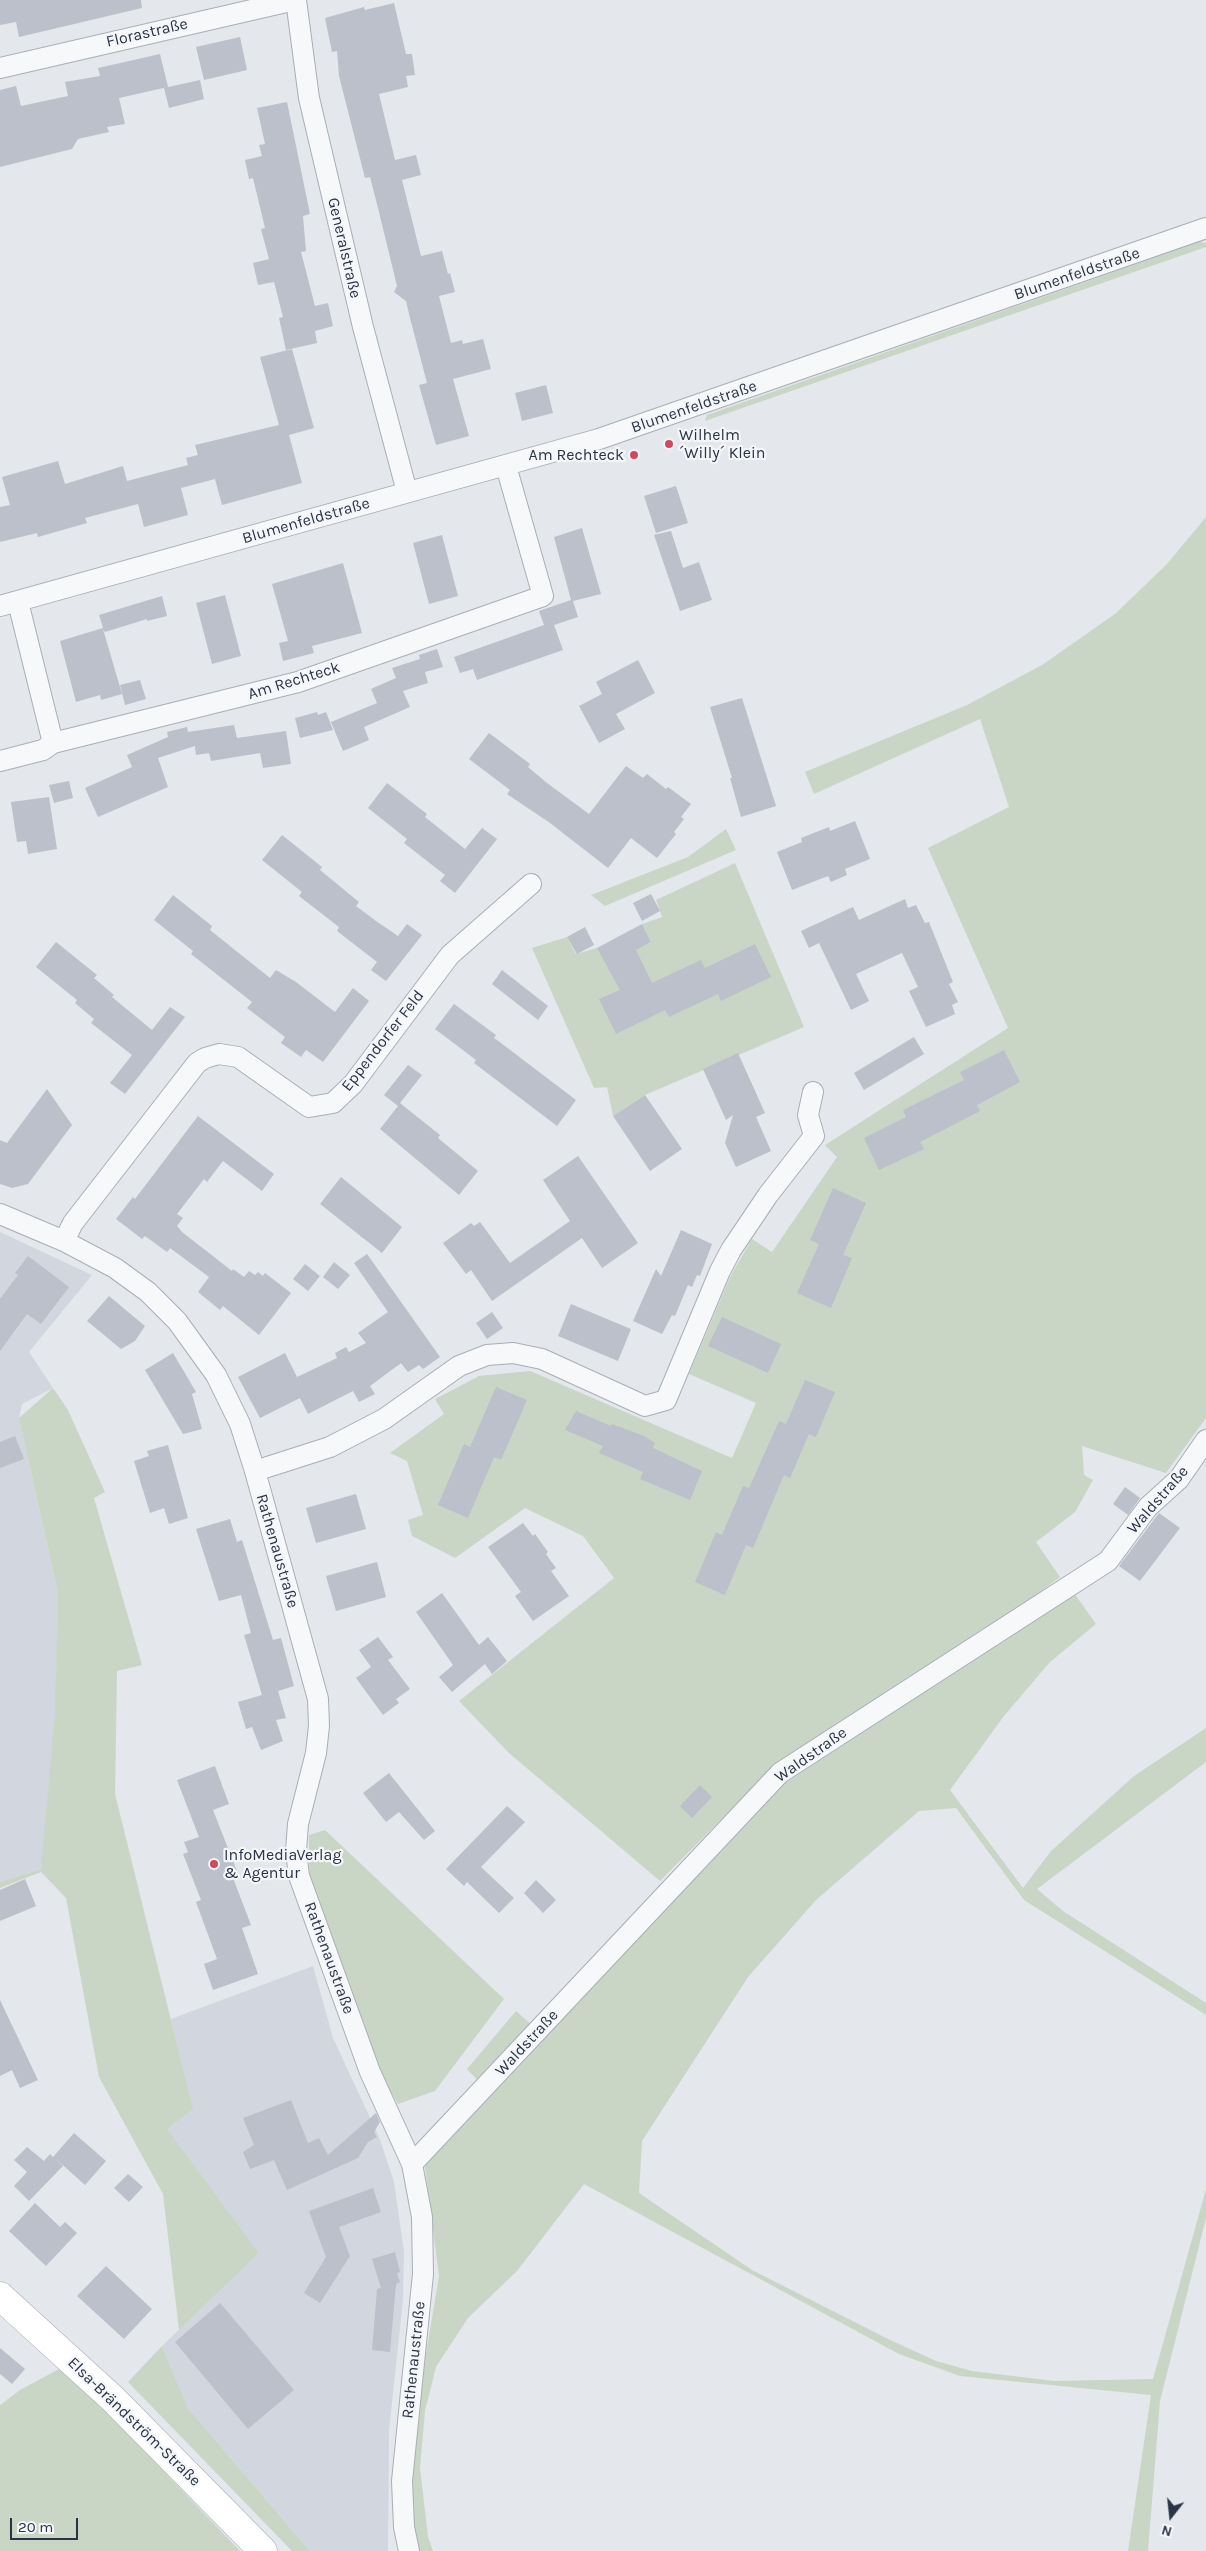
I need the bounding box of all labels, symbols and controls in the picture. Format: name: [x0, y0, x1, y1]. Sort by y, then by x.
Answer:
street label: Florastraße: [104, 14, 190, 52]
street label: Generalstraße: [323, 196, 365, 300]
street label: Blumenfeldstraße: [1012, 243, 1142, 305]
street label: Blumenfeldstraße: [629, 376, 759, 438]
place label: Wilhelm ´Willy´ Klein: [679, 425, 765, 463]
marker: Wilhelm ´Willy´ Klein: [663, 438, 675, 450]
place label: Am Rechteck: [529, 445, 624, 465]
marker: Am Rechteck: [628, 449, 640, 461]
street label: Blumenfeldstraße: [240, 494, 372, 548]
street label: Am Rechteck: [246, 658, 342, 704]
street label: Eppendorfer Feld: [338, 987, 428, 1095]
street label: Waldstraße: [1123, 1462, 1193, 1538]
street label: Rathenaustraße: [252, 1492, 302, 1610]
street label: Waldstraße: [771, 1723, 851, 1787]
place label: InfoMediaVerlag & Agentur: [224, 1845, 341, 1883]
marker: InfoMediaVerlag & Agentur: [208, 1858, 220, 1870]
street label: Rathenaustraße: [300, 1899, 358, 2017]
street label: Waldstraße: [491, 2006, 563, 2080]
street label: Rathenaustraße: [398, 2300, 430, 2420]
street label: Elsa-Brändström-Straße: [63, 2353, 205, 2491]
north arrow: [1146, 2491, 1196, 2541]
scale bar: [12, 2508, 80, 2540]
text: 20 m: [18, 2518, 53, 2536]
text: N: [1160, 2521, 1174, 2540]

